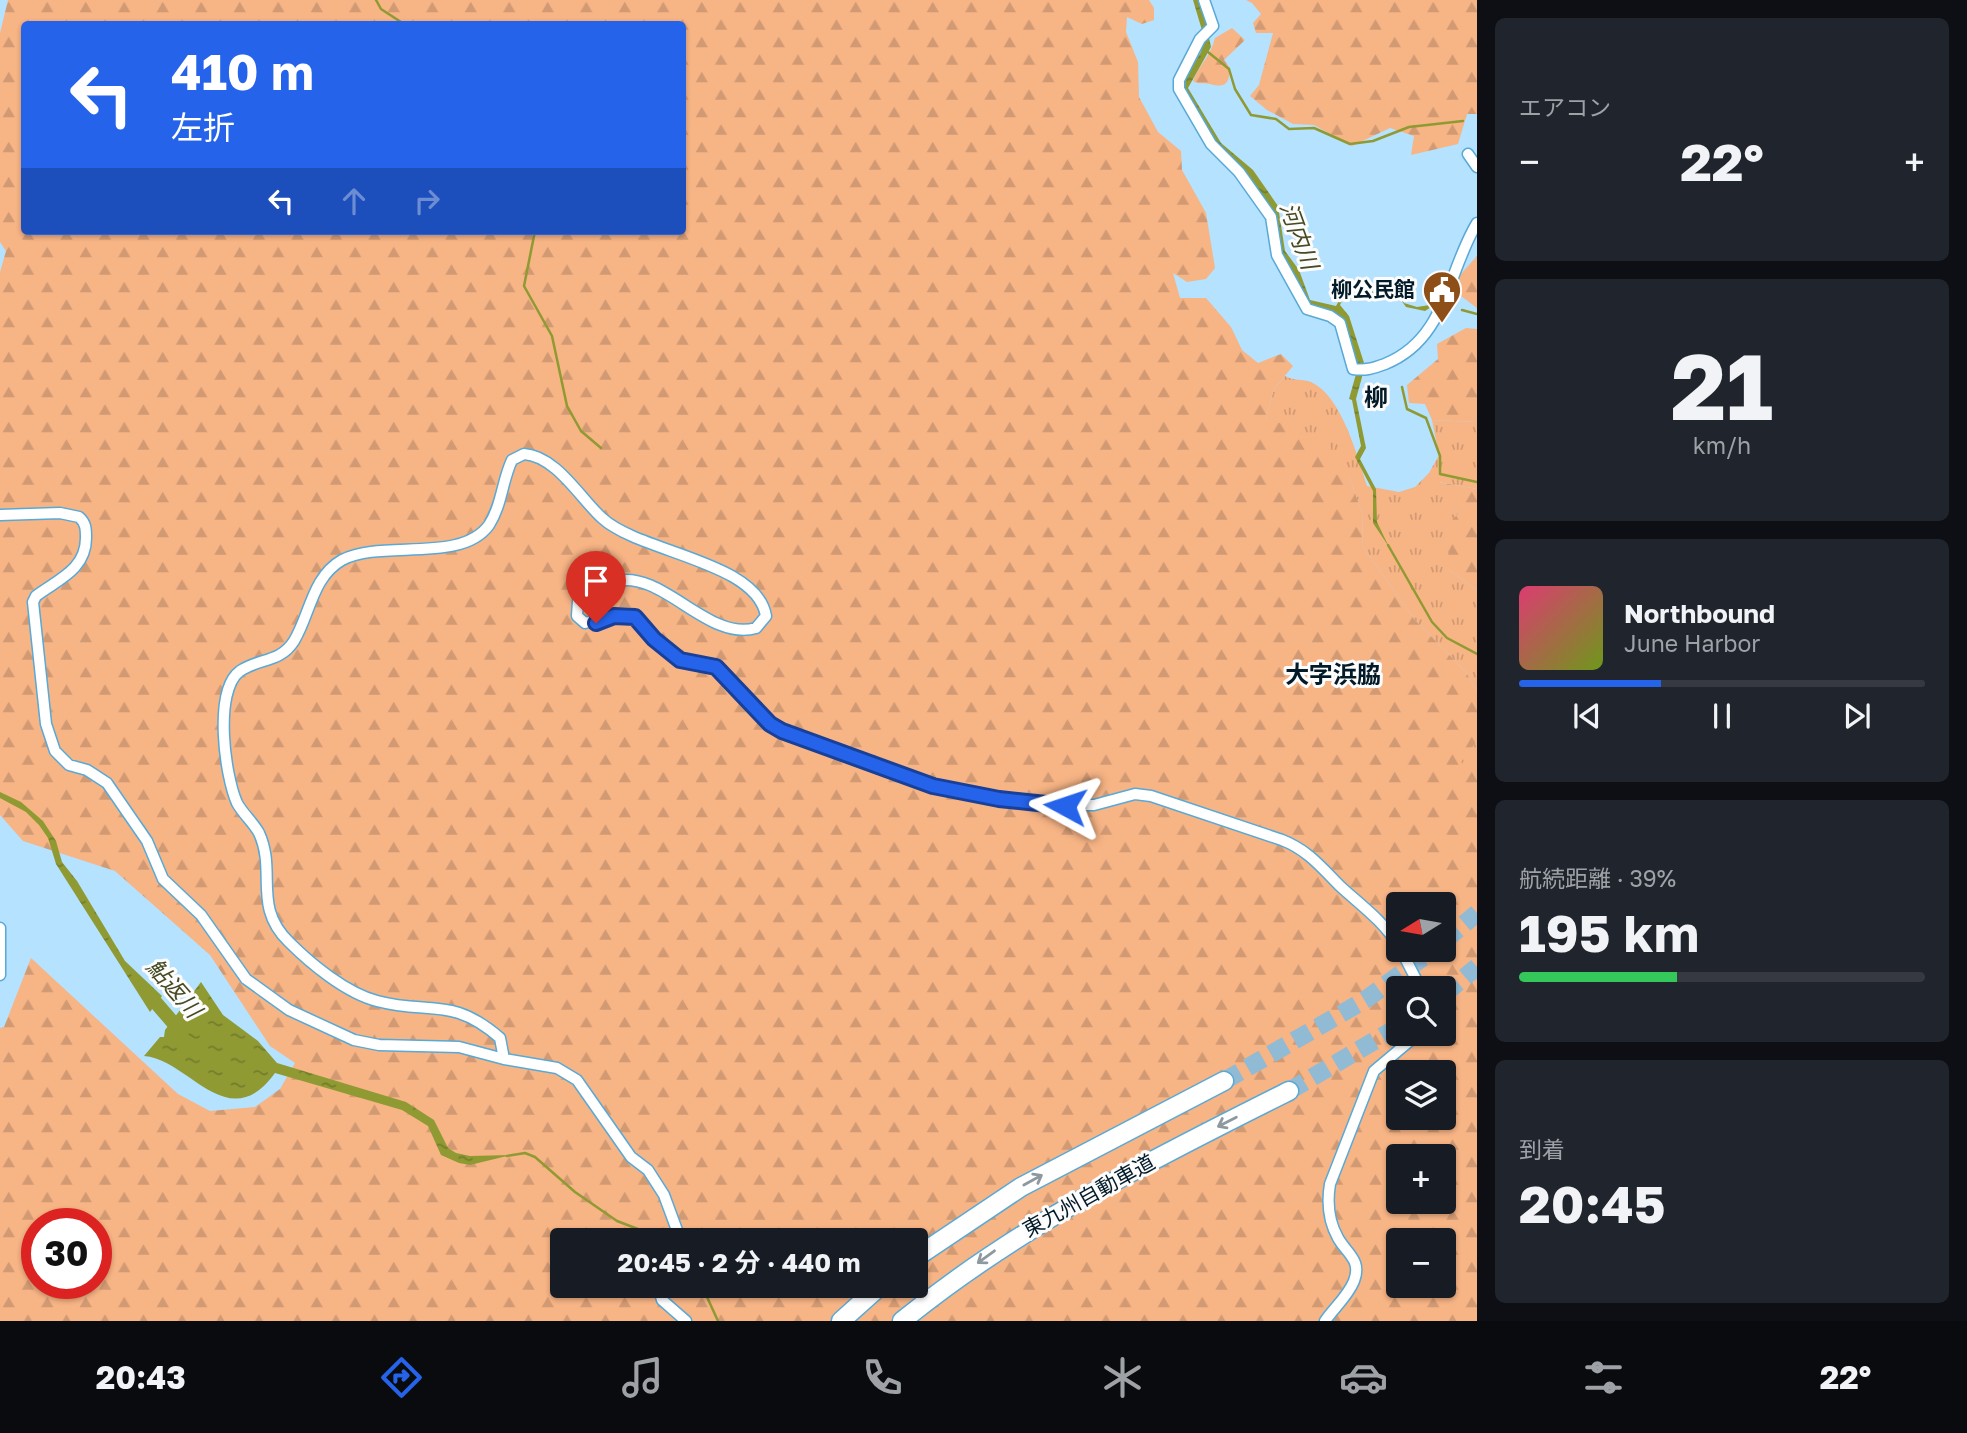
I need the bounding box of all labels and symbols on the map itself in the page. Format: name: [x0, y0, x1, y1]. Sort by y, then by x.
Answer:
water label: 河内川: [1275, 198, 1326, 276]
public building icon: 柳公民館: [1421, 269, 1463, 324]
place label: 柳公民館: [1331, 276, 1415, 302]
district label: 柳: [1364, 382, 1388, 411]
pin: [566, 551, 626, 623]
district label: 大字浜脇: [1285, 659, 1381, 688]
position arrow: [1028, 769, 1102, 843]
north arrow: [1386, 892, 1456, 962]
water label: 鮎返川: [142, 952, 210, 1025]
one-way arrow: [1218, 1115, 1238, 1129]
street label: 東九州自動車道: [1018, 1148, 1159, 1242]
one-way arrow: [1023, 1173, 1043, 1187]
speed limit sign: 30: [21, 1208, 112, 1299]
one-way arrow: [978, 1249, 996, 1264]

